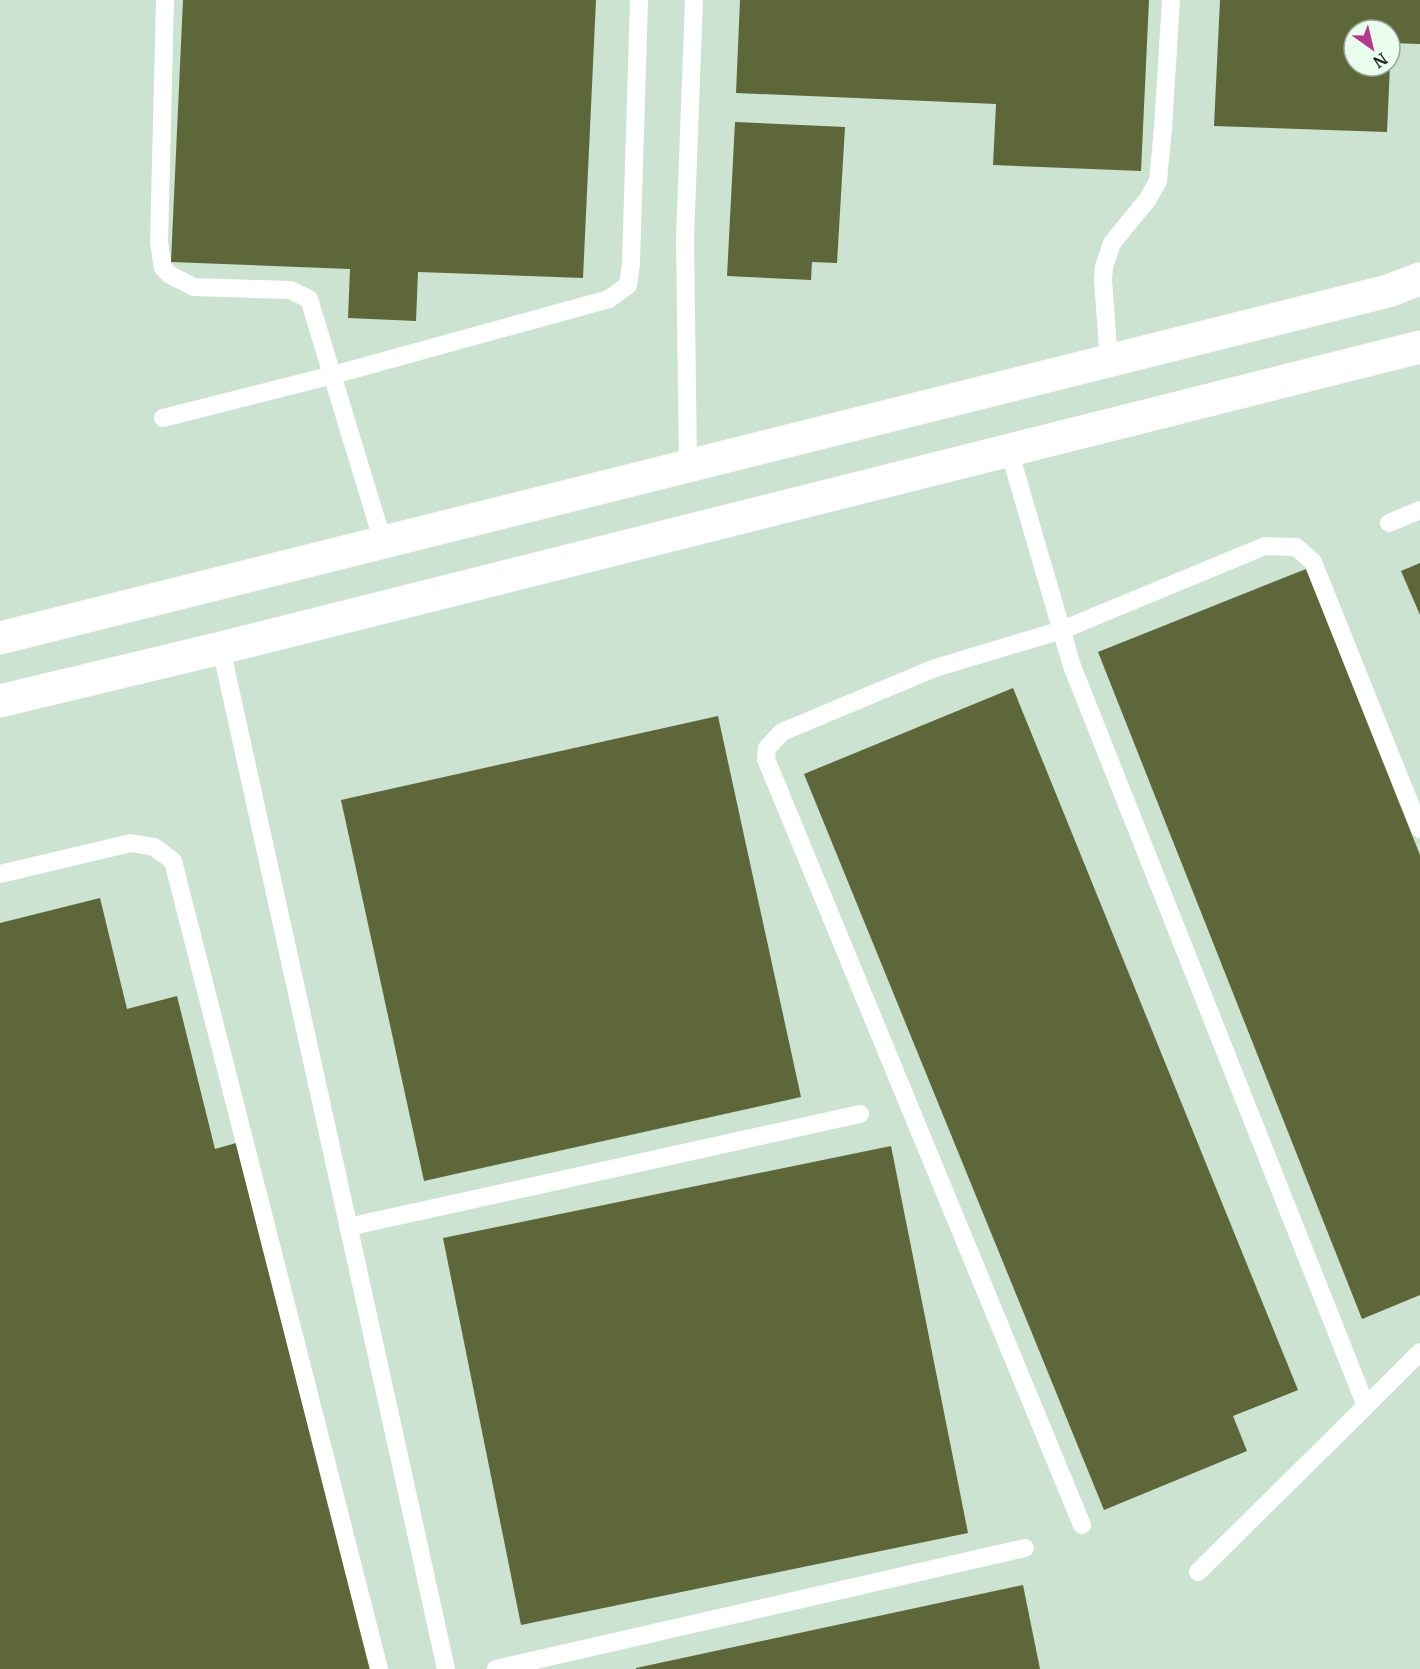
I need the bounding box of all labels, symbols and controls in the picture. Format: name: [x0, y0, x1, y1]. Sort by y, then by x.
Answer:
north arrow: [1342, 18, 1402, 78]
text: N: [1369, 49, 1391, 72]

